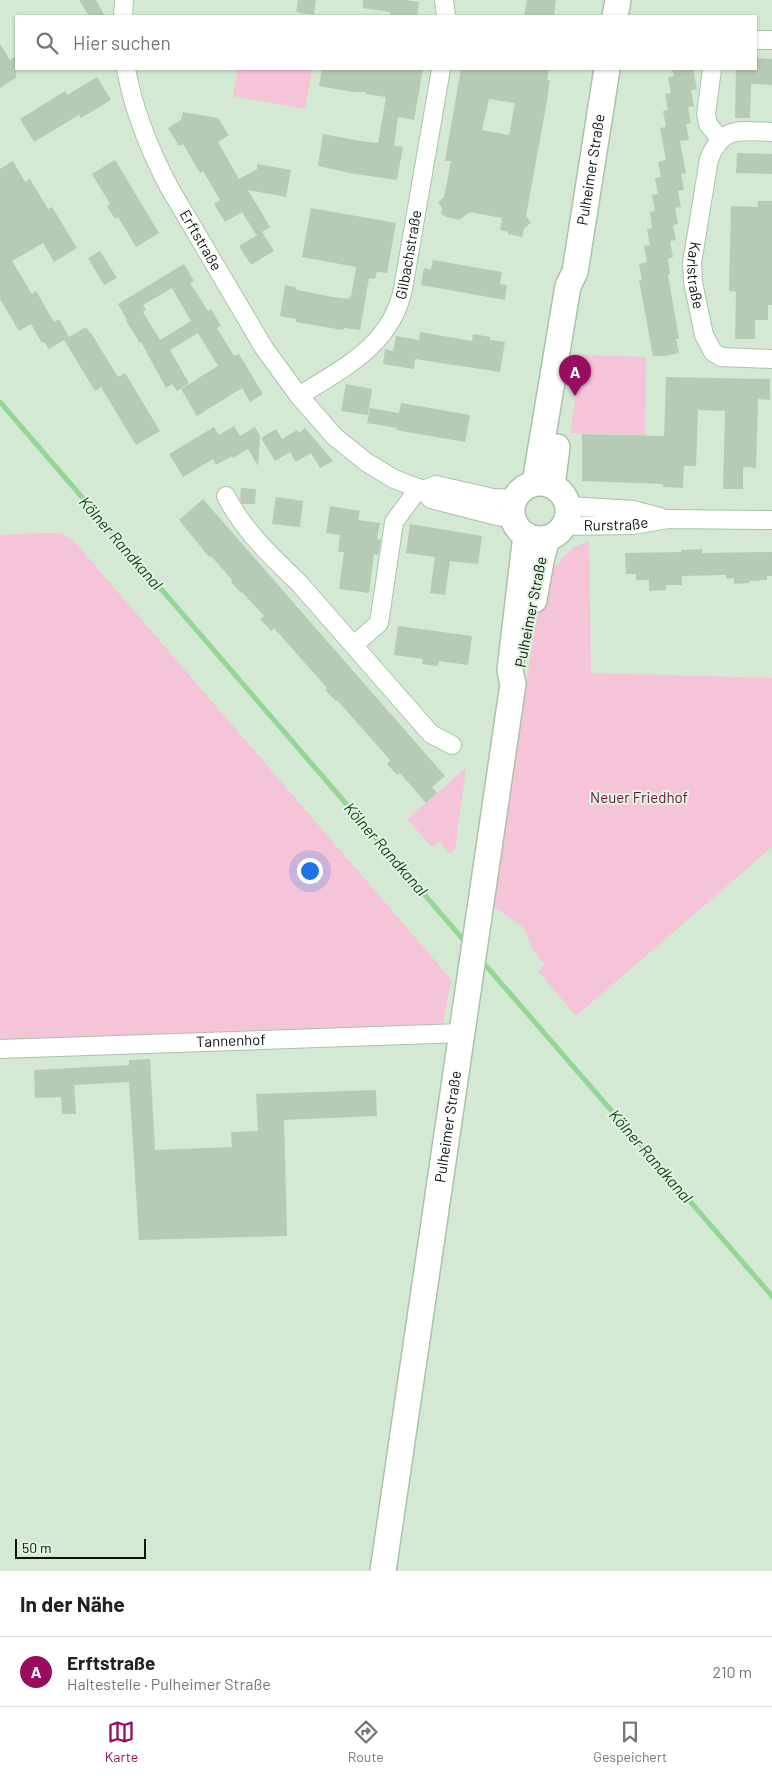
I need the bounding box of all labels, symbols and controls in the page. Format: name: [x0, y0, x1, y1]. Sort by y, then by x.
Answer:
search box: [15, 15, 757, 70]
icon: search: [33, 29, 61, 57]
text: Hier suchen: [73, 31, 171, 54]
street label: Pulheimer Straße: [572, 112, 608, 227]
street label: Erftstraße: [176, 206, 226, 274]
street label: Gilbachstraße: [391, 208, 425, 301]
street label: Karlstraße: [684, 241, 708, 310]
pin: A: [559, 355, 591, 396]
water label: Kölner Randkanal: [76, 492, 167, 594]
street label: Rurstraße: [583, 512, 649, 534]
street label: Pulheimer Straße: [510, 555, 550, 669]
park label: Neuer Friedhof: [590, 788, 688, 806]
water label: Kölner Randkanal: [341, 798, 432, 900]
your location: [297, 858, 323, 884]
street label: Tannenhof: [196, 1030, 266, 1050]
street label: Pulheimer Straße: [430, 1070, 464, 1184]
water label: Kölner Randkanal: [606, 1105, 697, 1207]
scale bar: [15, 1536, 146, 1559]
text: 50 m: [22, 1539, 51, 1556]
text: In der Nähe: [20, 1591, 125, 1616]
text: Erftstraße: [67, 1651, 155, 1674]
text: A: [31, 1662, 41, 1681]
text: 210 m: [713, 1662, 752, 1681]
text: Haltestelle · Pulheimer Straße: [67, 1674, 271, 1693]
tab: Karte: [105, 1718, 138, 1765]
tab: Route: [348, 1718, 384, 1765]
tab: Gespeichert: [593, 1718, 667, 1765]

